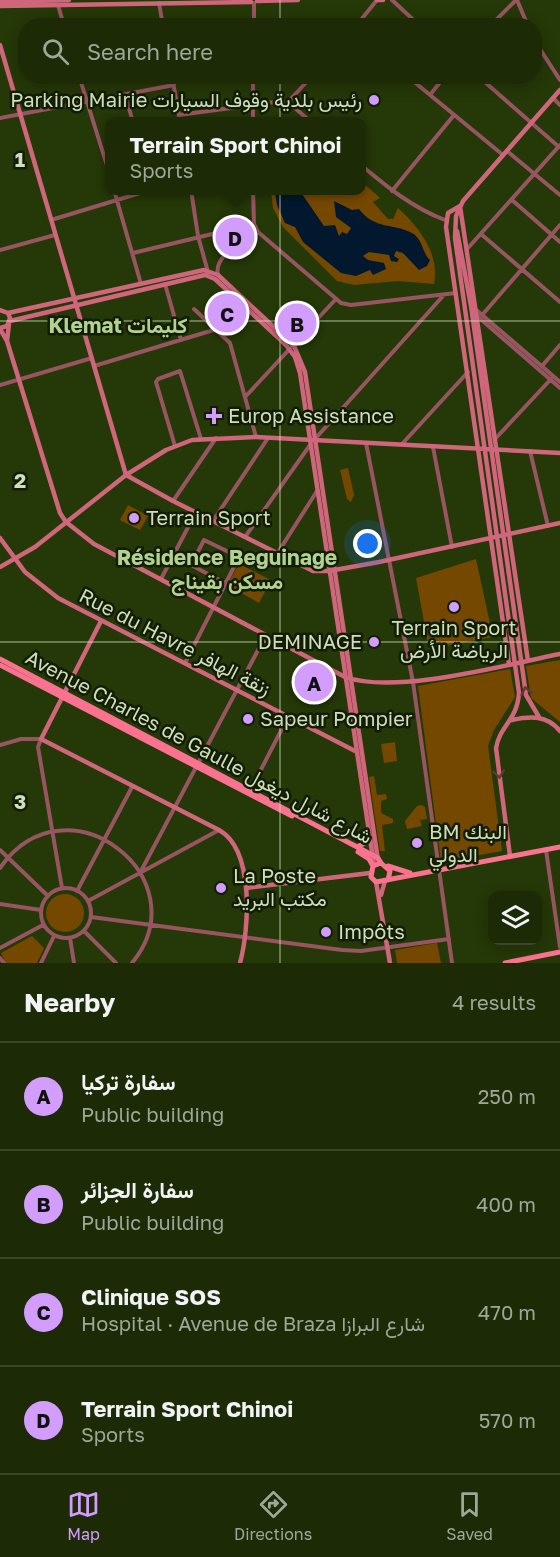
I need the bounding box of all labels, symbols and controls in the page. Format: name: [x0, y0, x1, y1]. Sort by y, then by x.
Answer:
search box: [18, 18, 542, 84]
icon: search: [39, 35, 72, 68]
text: Search here: [87, 38, 213, 65]
place label: Parking Mairie رئيس بلدية وقوف السيارات: [10, 87, 362, 113]
marker: Parking Mairie رئيس بلدية وقوف السيارات: [367, 93, 381, 107]
popup: [105, 117, 366, 195]
text: Terrain Sport Chinoi: [129, 131, 342, 158]
text: 1: [15, 147, 25, 171]
text: Sports: [129, 158, 193, 182]
pin: D: [216, 214, 254, 260]
pin: C: [208, 290, 246, 336]
pin: B: [278, 300, 316, 346]
district label: Klemat كليمات: [48, 312, 188, 338]
place label: Europ Assistance: [228, 403, 394, 427]
marker: Europ Assistance: [205, 407, 223, 425]
text: 2: [14, 468, 26, 492]
place label: Terrain Sport: [146, 505, 271, 529]
marker: Terrain Sport: [127, 511, 141, 525]
your location: [353, 529, 382, 558]
district label: Résidence Beguinage مسكن بقيناج: [117, 544, 337, 596]
street label: Rue du Havre زنقة الهافر: [75, 582, 275, 702]
marker: Terrain Sport الرياضة الأرض: [447, 600, 461, 614]
place label: Terrain Sport الرياضة الأرض: [392, 615, 516, 664]
place label: DEMINAGE: [258, 629, 362, 653]
marker: DEMINAGE: [367, 635, 381, 649]
street label: Avenue Charles de Gaulle شارع شارل ديغول: [22, 645, 376, 849]
pin: A: [294, 660, 334, 704]
one-way arrow: [521, 686, 534, 696]
place label: Sapeur Pompier: [260, 706, 413, 730]
marker: Sapeur Pompier: [241, 712, 255, 726]
one-way arrow: [492, 769, 504, 778]
text: 3: [14, 789, 26, 813]
place label: BM البنك الدولي: [429, 819, 507, 872]
marker: BM البنك الدولي: [410, 836, 424, 850]
place label: La Poste مكتب البريد: [233, 863, 327, 912]
marker: La Poste مكتب البريد: [214, 881, 228, 895]
map controls: [488, 891, 542, 945]
button: layers: [488, 891, 542, 945]
place label: Impôts: [338, 919, 405, 943]
marker: Impôts: [319, 925, 333, 939]
text: Nearby: [24, 987, 115, 1018]
text: 4 results: [452, 990, 536, 1014]
text: سفارة تركيا: [81, 1068, 176, 1095]
text: A: [36, 1084, 51, 1108]
text: 250 m: [478, 1084, 536, 1108]
text: Public building: [81, 1102, 224, 1126]
text: سفارة الجزائر: [81, 1176, 194, 1203]
text: B: [36, 1192, 51, 1216]
text: 400 m: [476, 1192, 536, 1216]
text: Public building: [81, 1210, 224, 1234]
text: Clinique SOS: [81, 1283, 221, 1310]
text: C: [36, 1300, 51, 1324]
text: 470 m: [478, 1300, 536, 1324]
text: Hospital · Avenue de Braza شارع البرازا: [81, 1311, 425, 1335]
text: Terrain Sport Chinoi: [81, 1395, 293, 1422]
text: D: [36, 1408, 51, 1432]
text: 570 m: [479, 1408, 536, 1432]
text: Sports: [81, 1422, 145, 1446]
tab: Map: [67, 1488, 100, 1544]
tab: Directions: [234, 1488, 312, 1544]
tab: Saved: [446, 1488, 493, 1544]

